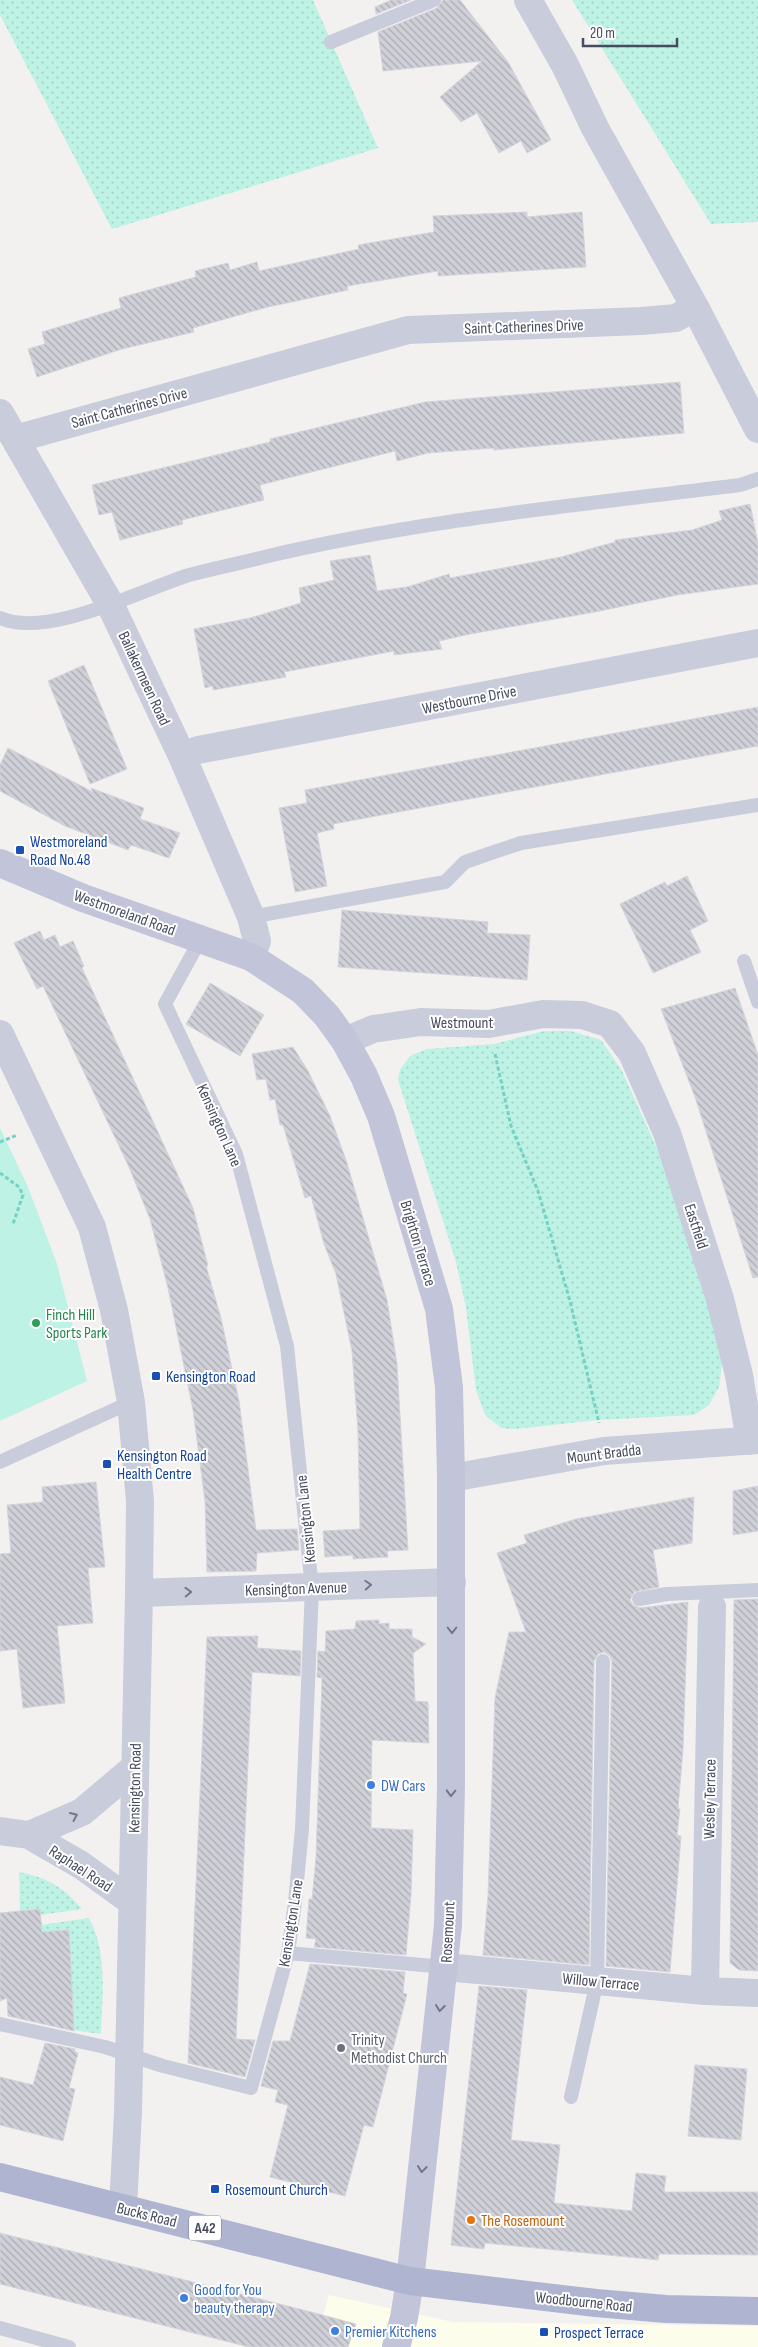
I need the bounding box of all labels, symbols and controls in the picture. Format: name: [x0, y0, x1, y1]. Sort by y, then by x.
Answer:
scale bar: [583, 15, 677, 47]
text: 20 m: [590, 24, 615, 43]
street label: Saint Catherines Drive: [464, 316, 584, 339]
street label: Saint Catherines Drive: [69, 384, 189, 433]
street label: Ballakermeen Road: [114, 629, 174, 729]
street label: Westbourne Drive: [421, 682, 518, 719]
place label: Westmoreland Road No.48: [30, 833, 108, 870]
marker: Westmoreland Road No.48: [14, 844, 26, 856]
street label: Westmoreland Road: [71, 886, 178, 941]
street label: Westmount: [431, 1014, 493, 1033]
street label: Kensington Lane: [192, 1081, 245, 1170]
street label: Brighton Terrace: [396, 1198, 440, 1289]
street label: Eastfield: [679, 1202, 712, 1251]
place label: Finch Hill Sports Park: [46, 1306, 107, 1343]
marker: Finch Hill Sports Park: [30, 1317, 42, 1329]
place label: Kensington Road: [166, 1368, 256, 1387]
marker: Kensington Road: [150, 1370, 162, 1382]
street label: Mount Bradda: [566, 1441, 642, 1468]
place label: Kensington Road Health Centre: [117, 1447, 207, 1484]
marker: Kensington Road Health Centre: [101, 1458, 113, 1470]
street label: Kensington Lane: [292, 1474, 321, 1564]
street label: Kensington Avenue: [245, 1578, 347, 1601]
one-way arrow: [364, 1580, 372, 1591]
one-way arrow: [184, 1586, 192, 1597]
one-way arrow: [447, 1627, 457, 1635]
street label: Kensington Road: [125, 1743, 146, 1833]
street label: Wesley Terrace: [700, 1759, 721, 1839]
place label: DW Cars: [381, 1777, 426, 1796]
marker: DW Cars: [365, 1779, 377, 1791]
one-way arrow: [446, 1790, 456, 1797]
one-way arrow: [69, 1811, 78, 1822]
street label: Raphael Road: [45, 1842, 115, 1897]
street label: Kensington Lane: [275, 1878, 308, 1968]
street label: Rosemount: [437, 1901, 460, 1963]
street label: Willow Terrace: [562, 1970, 640, 1995]
one-way arrow: [435, 2004, 446, 2012]
place label: Trinity Methodist Church: [351, 2031, 447, 2068]
marker: Trinity Methodist Church: [335, 2042, 347, 2054]
one-way arrow: [417, 2165, 428, 2173]
place label: Rosemount Church: [225, 2181, 328, 2200]
marker: Rosemount Church: [209, 2183, 221, 2195]
street label: Bucks Road: [115, 2199, 179, 2232]
place label: The Rosemount: [481, 2212, 565, 2231]
marker: The Rosemount: [465, 2214, 477, 2226]
road number: A42: [189, 2216, 221, 2240]
place label: Good for You beauty therapy: [194, 2281, 275, 2318]
street label: Woodbourne Road: [535, 2288, 633, 2317]
marker: Good for You beauty therapy: [178, 2292, 190, 2304]
place label: Premier Kitchens: [345, 2323, 437, 2342]
place label: Prospect Terrace: [554, 2324, 644, 2343]
marker: Premier Kitchens: [329, 2325, 341, 2337]
marker: Prospect Terrace: [538, 2326, 550, 2338]

